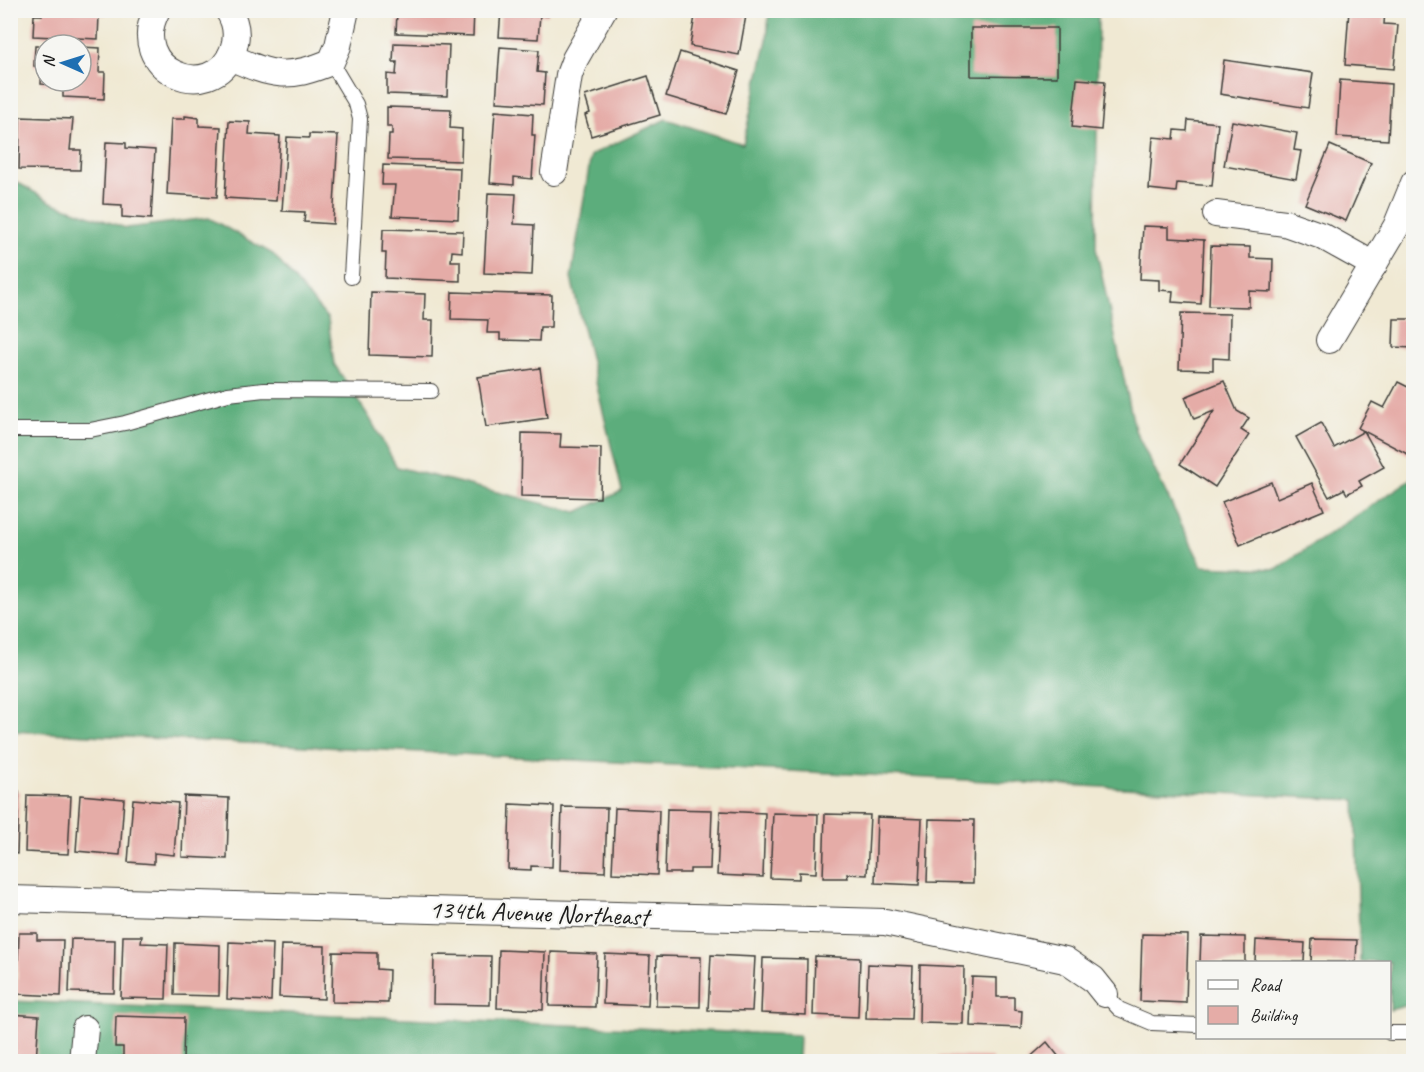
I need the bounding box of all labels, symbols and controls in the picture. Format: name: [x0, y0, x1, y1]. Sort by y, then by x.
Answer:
north arrow: [33, 33, 93, 93]
text: N: [39, 54, 59, 68]
street label: 134th Avenue Northeast: [429, 893, 653, 933]
legend: [1196, 961, 1391, 1039]
text: Road: [1250, 974, 1283, 996]
text: Building: [1250, 1004, 1299, 1026]

